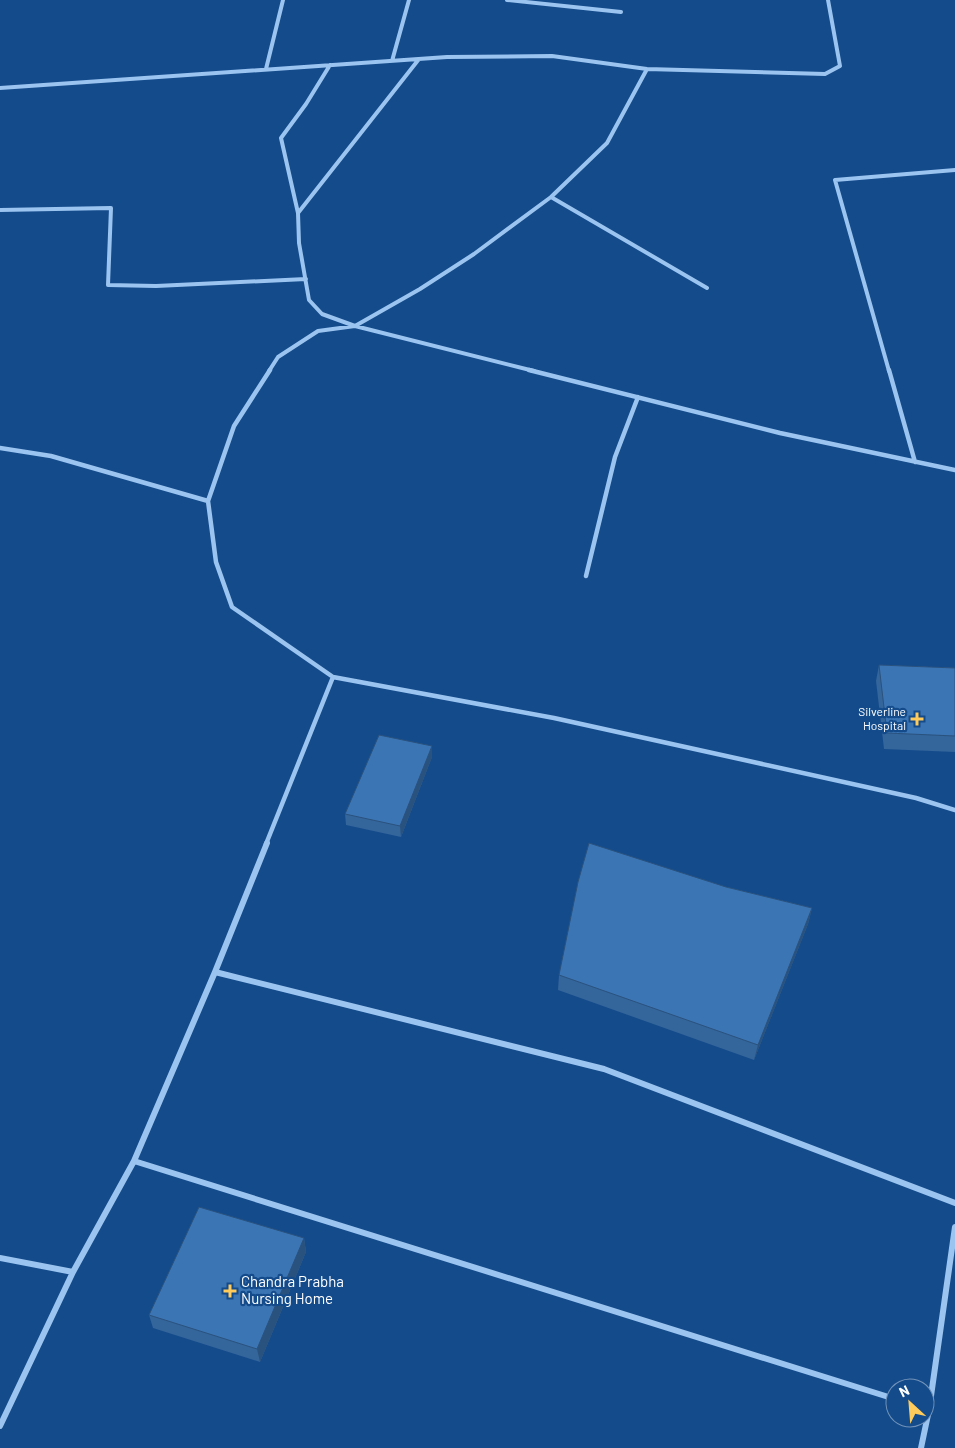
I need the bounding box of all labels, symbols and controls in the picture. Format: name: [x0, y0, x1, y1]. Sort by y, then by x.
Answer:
place label: Silverline Hospital: [858, 704, 906, 732]
marker: Silverline Hospital: [910, 712, 924, 726]
place label: Chandra Prabha Nursing Home: [241, 1272, 344, 1307]
marker: Chandra Prabha Nursing Home: [223, 1284, 237, 1298]
north arrow: [885, 1378, 935, 1428]
text: N: [896, 1381, 912, 1401]

